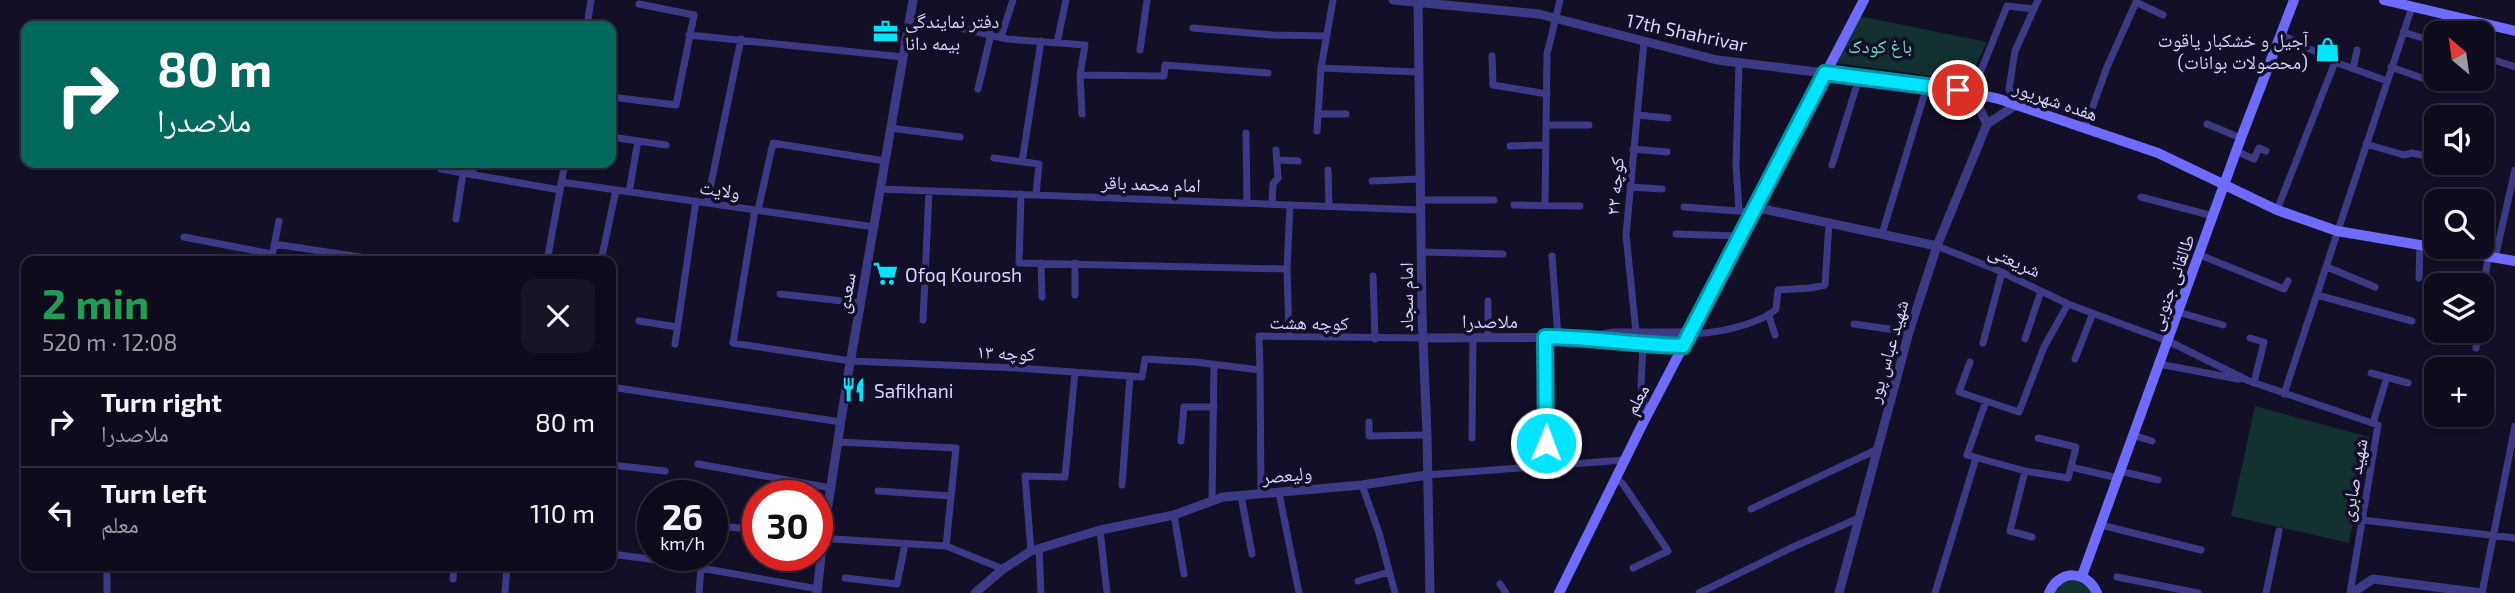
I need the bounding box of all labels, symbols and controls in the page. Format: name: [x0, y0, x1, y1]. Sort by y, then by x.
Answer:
street label: 17th Shahrivar: [1624, 8, 1750, 56]
place label: دفتر نمایندگی بیمه دانا: [905, 9, 1000, 54]
office icon: دفتر نمایندگی بیمه دانا: [871, 17, 899, 45]
north arrow: [2424, 21, 2494, 91]
map controls: [2424, 21, 2494, 427]
place label: آجیل و خشکبار یاقوت (محصولات بوانات): [2158, 28, 2309, 74]
park label: باغ کودک: [1848, 34, 1912, 58]
shop icon: آجیل و خشکبار یاقوت (محصولات بوانات): [2314, 36, 2342, 64]
text: 80 m: [157, 38, 272, 97]
icon: right: [42, 49, 133, 140]
pin: [1928, 60, 1988, 120]
icon: arrive: [1939, 71, 1977, 109]
street label: هفده شهریور: [2009, 74, 2101, 126]
text: ملاصدرا: [157, 100, 251, 138]
button: sound: [2424, 105, 2494, 175]
street label: کوچه ۲۲: [1600, 156, 1629, 216]
street label: امام محمد باقر: [1100, 170, 1201, 199]
street label: ولایت: [698, 175, 742, 204]
button: search: [2424, 189, 2494, 259]
street label: طالقانی جنوبی: [2143, 231, 2200, 334]
street label: شریعتی: [1985, 238, 2045, 282]
supermarket icon: Ofoq Kourosh: [871, 260, 899, 288]
street label: امام سجاد: [1394, 262, 1420, 332]
place label: Ofoq Kourosh: [905, 263, 1022, 286]
street label: سعدی: [830, 271, 861, 315]
button: layers: [2424, 273, 2494, 343]
text: 2 min: [42, 277, 149, 327]
button: close: [521, 279, 595, 353]
street label: شهید عباس پور: [1861, 297, 1914, 406]
street label: ملاصدرا: [1462, 309, 1518, 333]
street label: کوچه هشت: [1269, 310, 1349, 335]
text: 520 m · 12:08: [42, 328, 177, 356]
street label: کوچه ۱۳: [976, 339, 1036, 366]
button: +: [2424, 357, 2494, 427]
restaurant icon: Safikhani: [840, 376, 868, 404]
place label: Safikhani: [874, 379, 954, 402]
street label: معلم: [1619, 380, 1655, 419]
text: Turn right: [101, 386, 222, 417]
icon: right: [42, 403, 80, 441]
text: 80 m: [535, 406, 595, 437]
position arrow: [1509, 406, 1583, 480]
text: ملاصدرا: [101, 419, 169, 447]
street label: شهید صابری: [2334, 437, 2373, 524]
street label: ولیعصر: [1260, 460, 1313, 489]
text: Turn left: [101, 477, 207, 508]
speed limit sign: 30: [742, 480, 833, 571]
icon: left: [42, 494, 80, 532]
text: 26: [662, 495, 703, 537]
text: 110 m: [530, 497, 595, 528]
text: معلم: [101, 510, 139, 538]
text: km/h: [660, 532, 705, 554]

